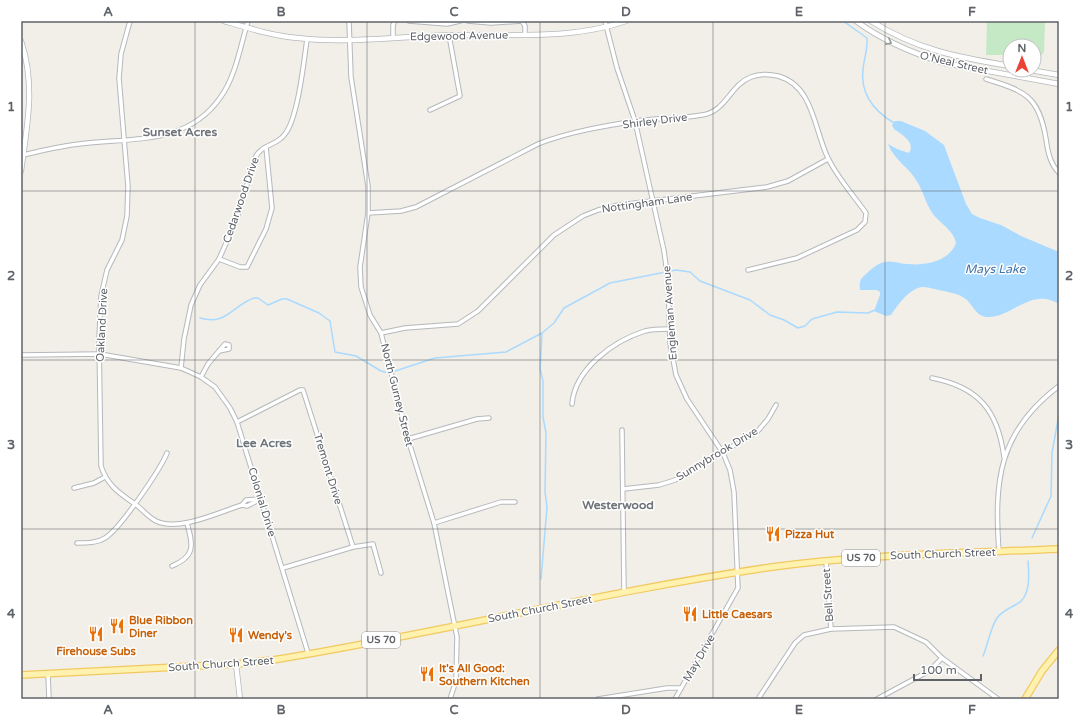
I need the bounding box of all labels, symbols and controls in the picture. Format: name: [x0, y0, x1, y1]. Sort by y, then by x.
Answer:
text: A: [103, 4, 113, 20]
text: B: [276, 4, 286, 20]
text: C: [449, 4, 459, 20]
text: D: [621, 4, 631, 20]
text: E: [795, 4, 803, 20]
text: F: [968, 4, 976, 20]
street label: Edgewood Avenue: [410, 29, 508, 43]
one-way arrow: [885, 37, 892, 45]
north arrow: [1002, 38, 1042, 78]
text: N: [1018, 42, 1026, 55]
street label: O'Neal Street: [919, 49, 989, 77]
text: 1: [7, 99, 15, 115]
text: 1: [1065, 99, 1073, 115]
street label: Shirley Drive: [622, 111, 688, 131]
district label: Sunset Acres: [143, 125, 217, 139]
street label: Cedarwood Drive: [220, 155, 262, 245]
street label: Nottingham Lane: [601, 190, 693, 216]
water label: Mays Lake: [965, 262, 1026, 276]
street label: Engleman Avenue: [660, 265, 680, 361]
text: 2: [7, 268, 15, 284]
text: 2: [1065, 268, 1073, 284]
street label: Oakland Drive: [94, 288, 110, 362]
street label: North Gurney Street: [378, 342, 416, 448]
street label: Sunnybrook Drive: [674, 425, 760, 483]
street label: Tremont Drive: [311, 432, 345, 506]
district label: Lee Acres: [236, 436, 292, 450]
text: 3: [7, 437, 15, 453]
text: 3: [1065, 437, 1073, 453]
street label: Colonial Drive: [245, 466, 279, 538]
district label: Westerwood: [582, 498, 654, 512]
restaurant icon: Pizza Hut: [764, 525, 782, 543]
place label: Pizza Hut: [785, 528, 835, 541]
street label: South Church Street: [890, 546, 996, 562]
road number: US 70: [842, 550, 880, 566]
street label: Bell Street: [820, 568, 836, 622]
street label: South Church Street: [487, 593, 593, 625]
restaurant icon: Little Caesars: [681, 605, 699, 623]
text: 4: [7, 606, 16, 622]
text: 4: [1065, 606, 1074, 622]
place label: Little Caesars: [702, 608, 773, 621]
place label: Blue Ribbon Diner: [129, 614, 193, 640]
restaurant icon: Blue Ribbon Diner: [108, 617, 126, 635]
restaurant icon: Firehouse Subs: [87, 625, 105, 643]
restaurant icon: Wendy's: [227, 626, 245, 644]
place label: Wendy's: [248, 629, 293, 643]
road number: US 70: [362, 632, 400, 648]
street label: May Drive: [680, 632, 718, 684]
place label: Firehouse Subs: [56, 645, 137, 658]
street label: South Church Street: [168, 654, 274, 674]
scale bar: [914, 656, 981, 682]
place label: It's All Good: Southern Kitchen: [439, 662, 530, 688]
text: 100 m: [920, 663, 957, 677]
restaurant icon: It's All Good: Southern Kitchen: [418, 665, 436, 683]
text: A: [103, 702, 113, 718]
text: B: [276, 702, 286, 718]
text: C: [449, 702, 459, 718]
text: D: [621, 702, 631, 718]
text: E: [795, 702, 803, 718]
text: F: [968, 702, 976, 718]

